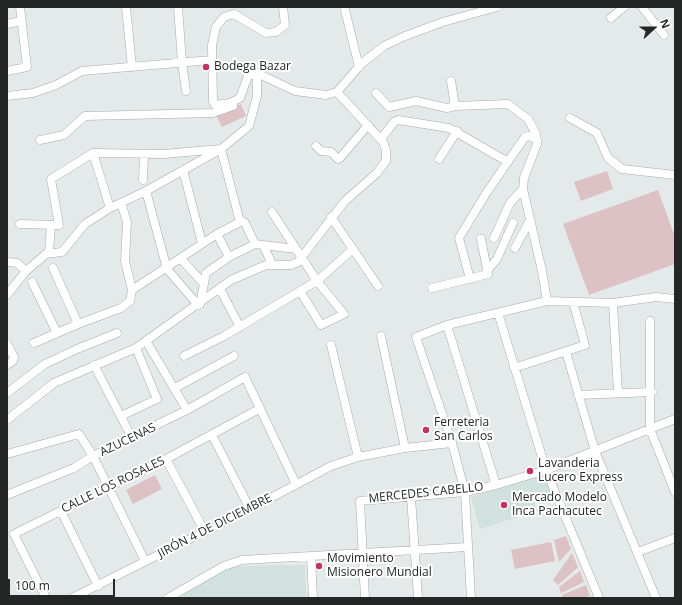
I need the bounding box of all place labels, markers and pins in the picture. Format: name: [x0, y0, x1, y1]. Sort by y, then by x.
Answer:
place label: Bodega Bazar: [214, 60, 291, 74]
marker: Bodega Bazar: [201, 62, 211, 72]
place label: Ferreteria San Carlos: [434, 416, 493, 444]
marker: Ferreteria San Carlos: [421, 425, 431, 435]
place label: Lavanderia Lucero Express: [538, 457, 623, 485]
marker: Lavanderia Lucero Express: [525, 466, 535, 476]
place label: Mercado Modelo Inca Pachacutec: [512, 491, 607, 519]
marker: Mercado Modelo Inca Pachacutec: [499, 500, 509, 510]
place label: Movimiento Misionero Mundial: [327, 552, 432, 580]
marker: Movimiento Misionero Mundial: [314, 561, 324, 571]

